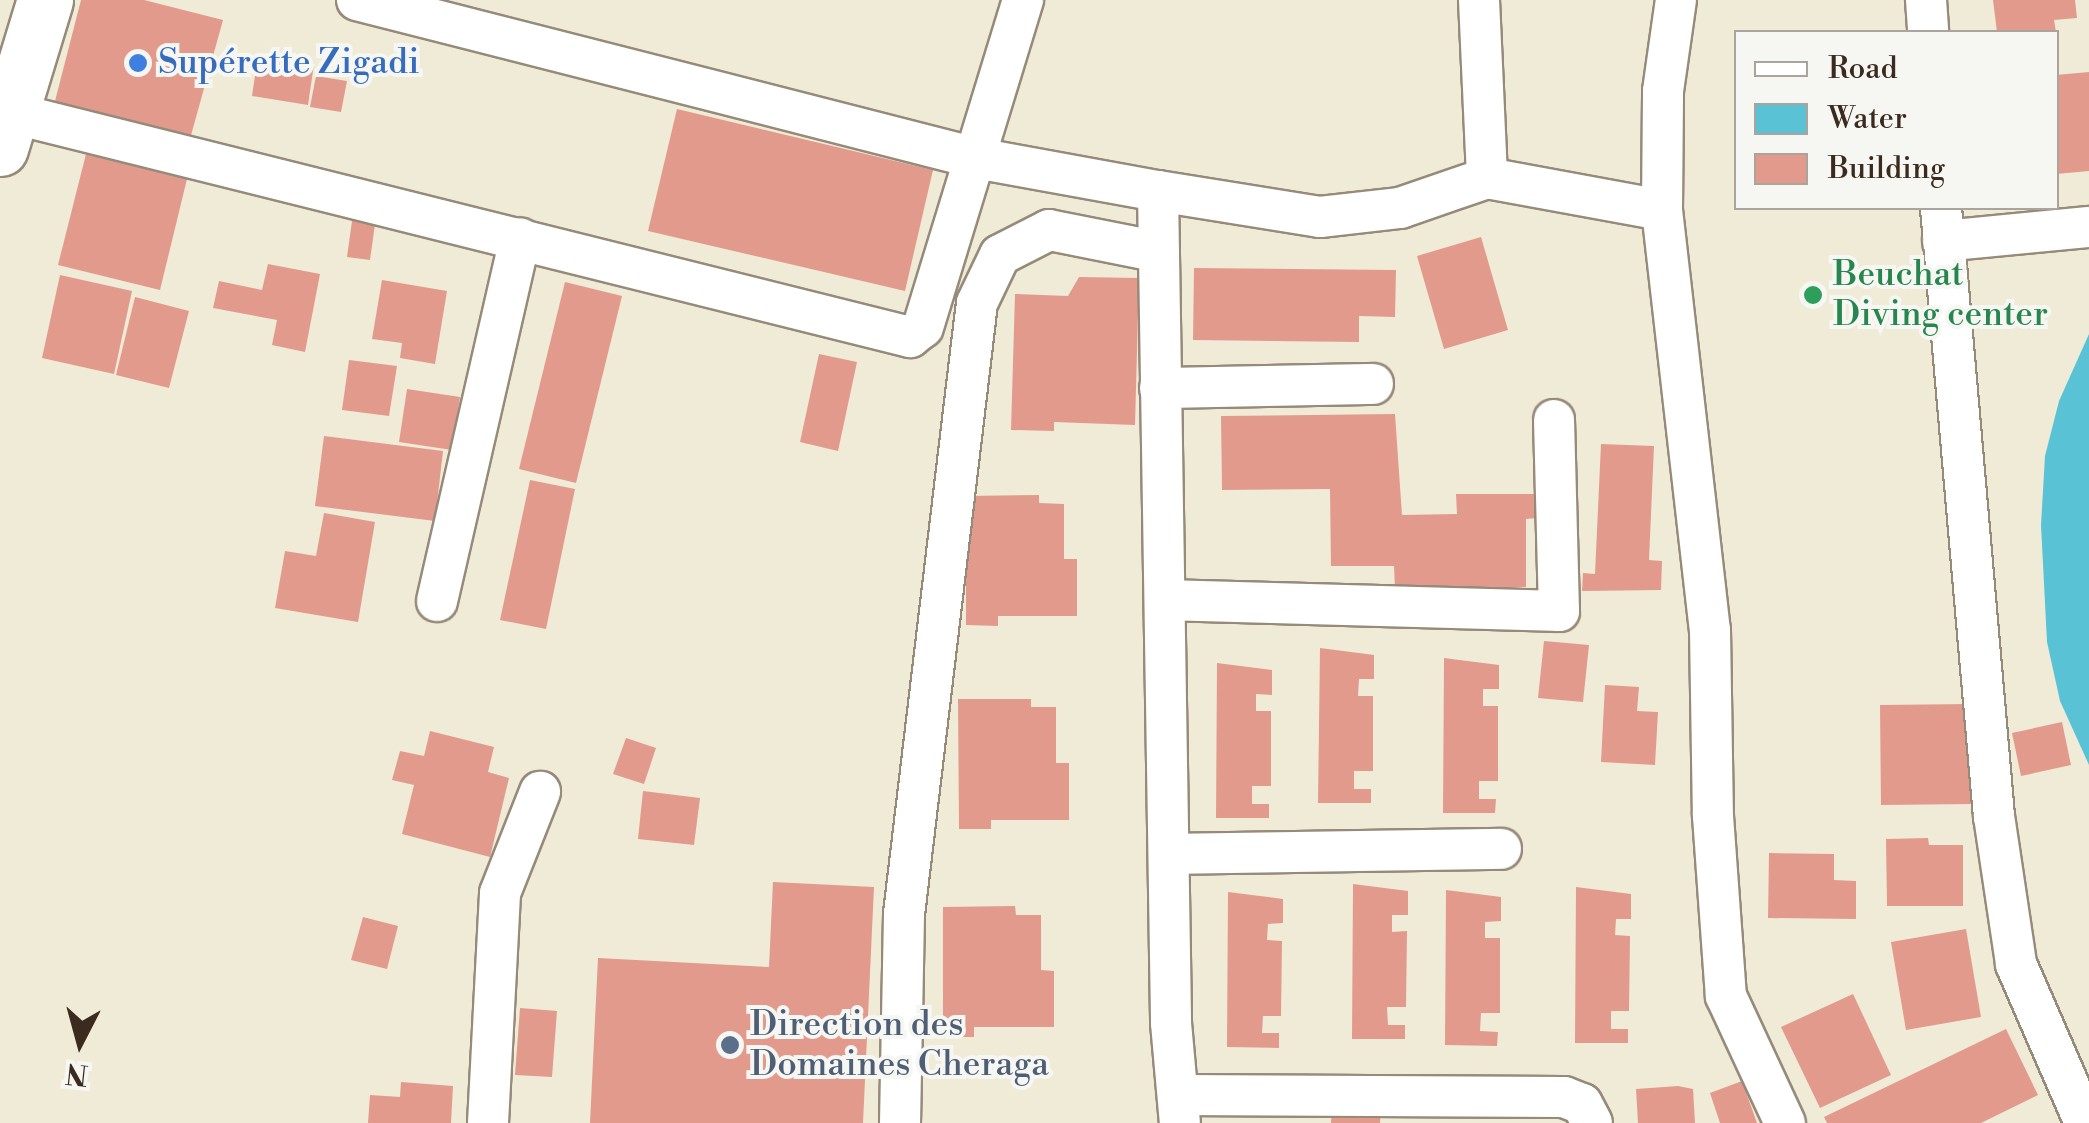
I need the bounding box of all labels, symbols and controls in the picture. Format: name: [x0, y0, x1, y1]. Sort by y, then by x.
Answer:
legend: [1734, 30, 2059, 210]
place label: Supérette Zigadi: [158, 42, 419, 84]
text: Road: [1828, 50, 1898, 88]
marker: Supérette Zigadi: [127, 52, 149, 74]
text: Water: [1828, 100, 1907, 138]
text: Building: [1828, 150, 1945, 188]
place label: Beuchat Diving center: [1833, 254, 2048, 336]
marker: Beuchat Diving center: [1802, 284, 1824, 306]
north arrow: [30, 993, 130, 1093]
place label: Direction des Domaines Cheraga: [750, 1004, 1049, 1086]
marker: Direction des Domaines Cheraga: [719, 1034, 741, 1056]
text: N: [64, 1055, 90, 1092]

